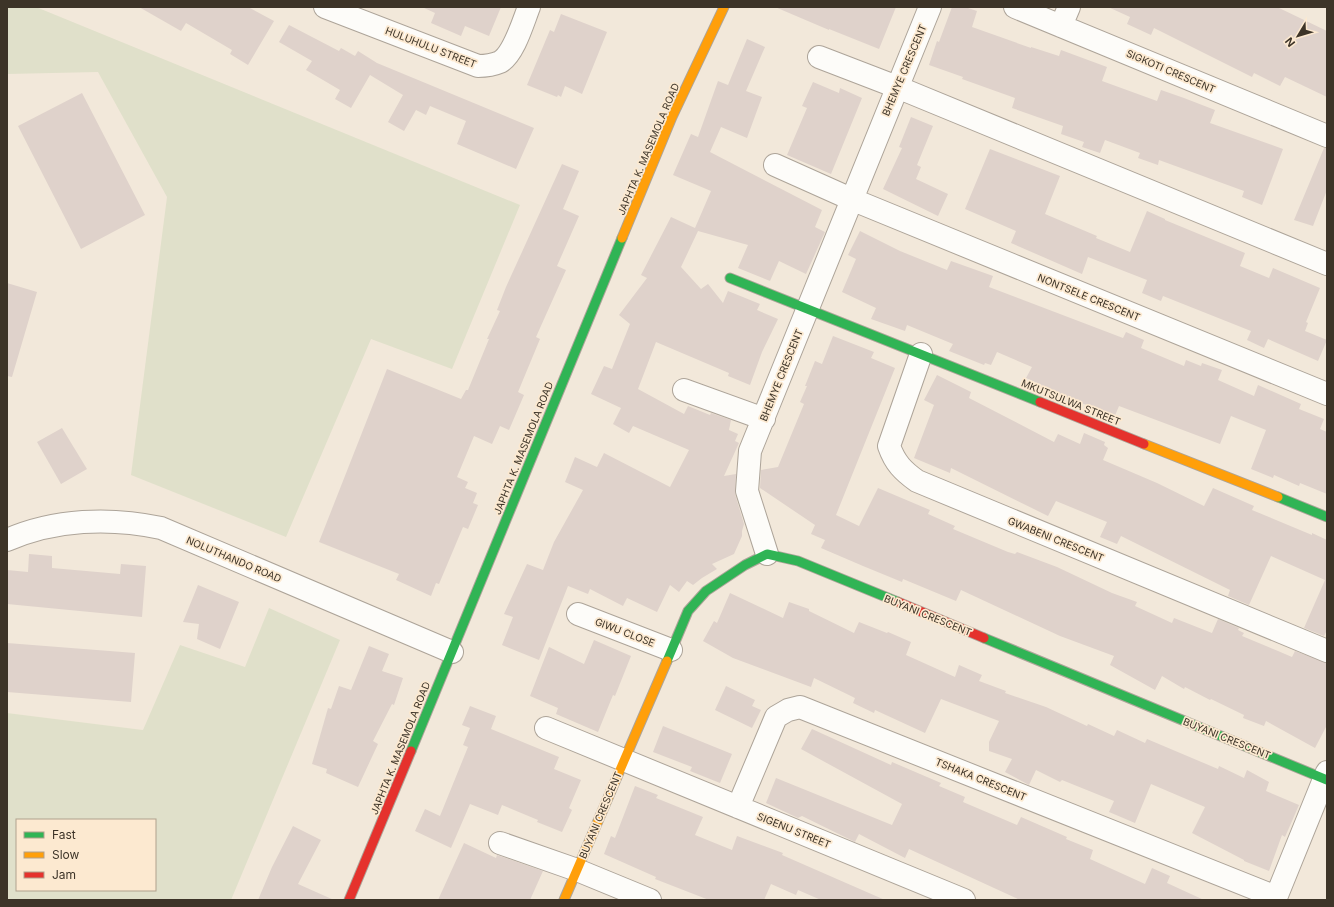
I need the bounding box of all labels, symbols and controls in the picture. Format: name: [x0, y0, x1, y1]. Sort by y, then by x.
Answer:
north arrow: [1278, 16, 1318, 56]
street label: BHEMYE CRESCENT: [879, 23, 929, 117]
street label: HULUHULU STREET: [384, 24, 478, 70]
text: N: [1282, 35, 1298, 50]
street label: SIGKOTI CRESCENT: [1125, 47, 1217, 95]
street label: JAPHTA K. MASEMOLA ROAD: [615, 81, 681, 217]
street label: NONTSELE CRESCENT: [1036, 271, 1142, 323]
street label: BHEMYE CRESCENT: [757, 327, 805, 423]
street label: MKUTSULWA STREET: [1020, 377, 1122, 427]
street label: JAPHTA K. MASEMOLA ROAD: [491, 380, 555, 516]
street label: GWABENI CRESCENT: [1006, 514, 1106, 564]
street label: NOLUTHANDO ROAD: [185, 534, 283, 584]
street label: BUYANI CRESCENT: [882, 592, 974, 638]
street label: GIWU CLOSE: [593, 615, 657, 649]
street label: JAPHTA K. MASEMOLA ROAD: [368, 680, 432, 816]
street label: BUYANI CRESCENT: [1181, 715, 1273, 761]
street label: TSHAKA CRESCENT: [934, 755, 1028, 803]
street label: BUYANI CRESCENT: [576, 770, 624, 860]
street label: SIGENU STREET: [756, 810, 832, 850]
legend: [16, 819, 156, 891]
text: Fast: [52, 827, 76, 842]
text: Slow: [52, 847, 80, 862]
text: Jam: [52, 867, 76, 882]

